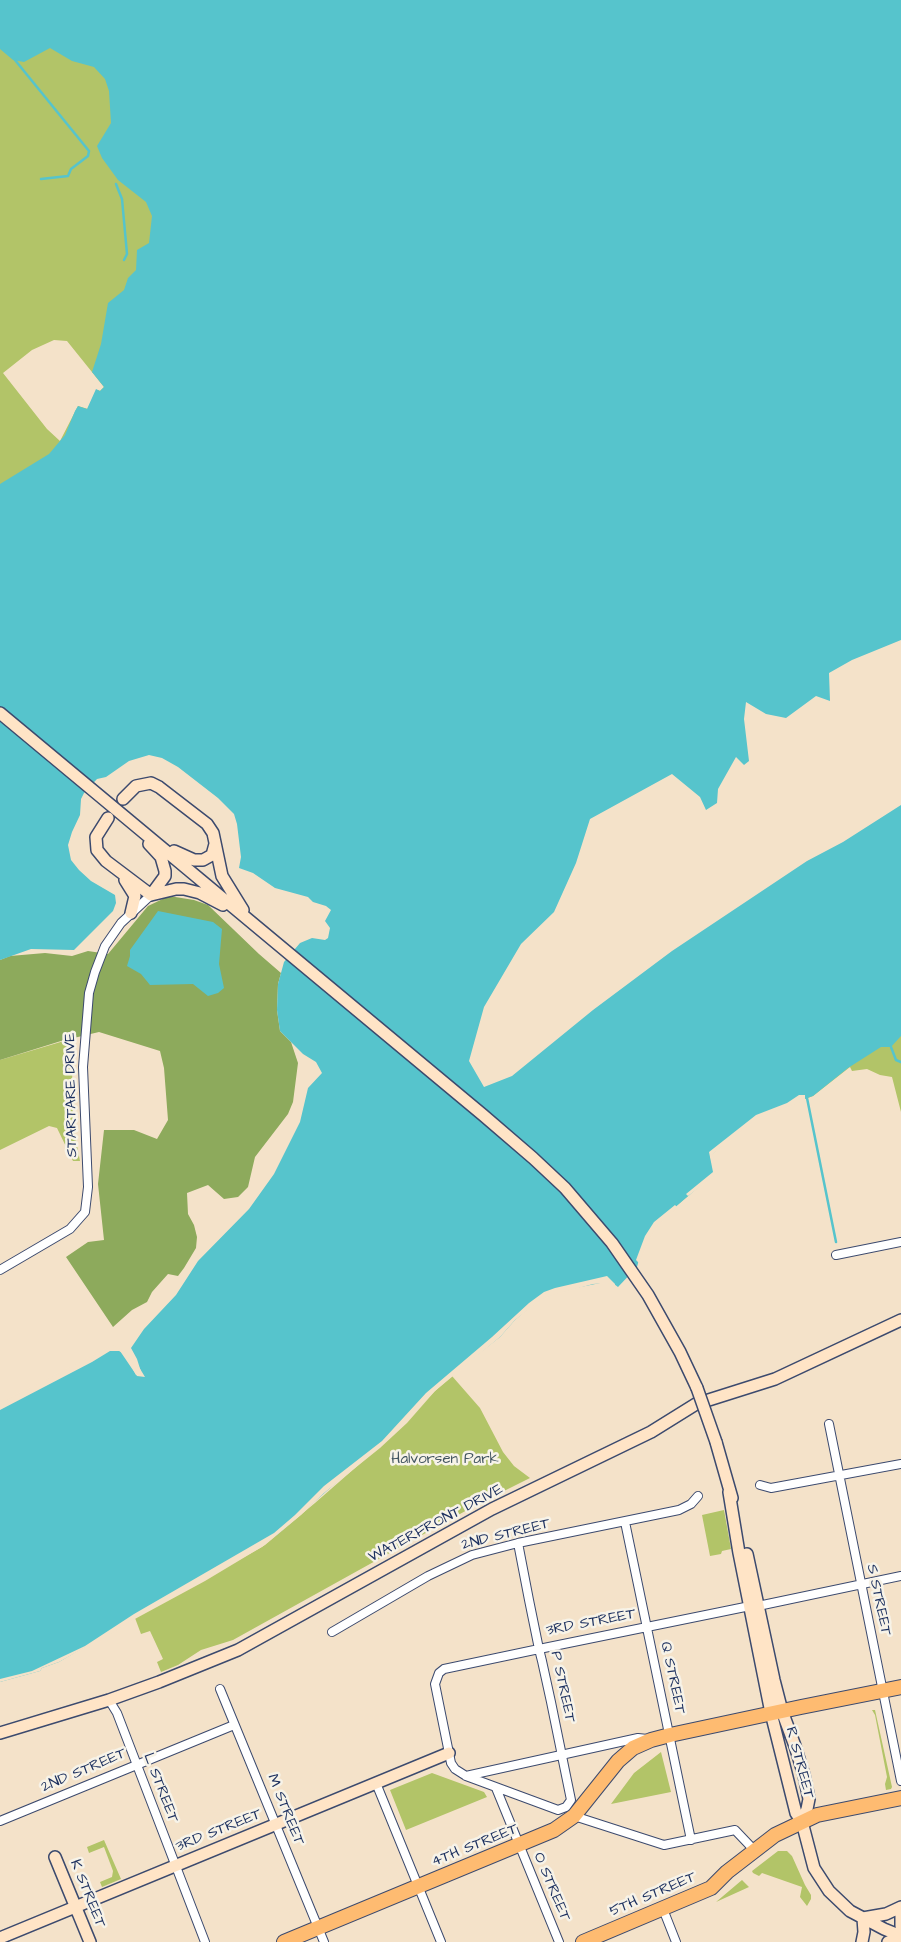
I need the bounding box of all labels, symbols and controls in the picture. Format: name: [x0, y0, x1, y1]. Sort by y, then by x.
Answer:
street label: STARTARE DRIVE: [62, 1032, 82, 1158]
park label: Halvorsen Park: [391, 1451, 499, 1469]
street label: WATERFRONT DRIVE: [366, 1481, 506, 1567]
street label: 2ND STREET: [460, 1515, 552, 1555]
street label: S STREET: [862, 1563, 894, 1637]
street label: 3RD STREET: [545, 1605, 637, 1641]
street label: Q STREET: [656, 1640, 688, 1716]
street label: P STREET: [546, 1650, 578, 1724]
street label: R STREET: [781, 1725, 817, 1801]
street label: 2ND STREET: [39, 1745, 129, 1797]
street label: L STREET: [138, 1751, 182, 1825]
street label: M STREET: [263, 1772, 307, 1848]
street label: 3RD STREET: [174, 1806, 264, 1856]
street label: 4TH STREET: [429, 1821, 521, 1871]
street label: O STREET: [528, 1850, 574, 1924]
street label: K STREET: [65, 1857, 109, 1931]
street label: 5TH STREET: [607, 1869, 699, 1921]

